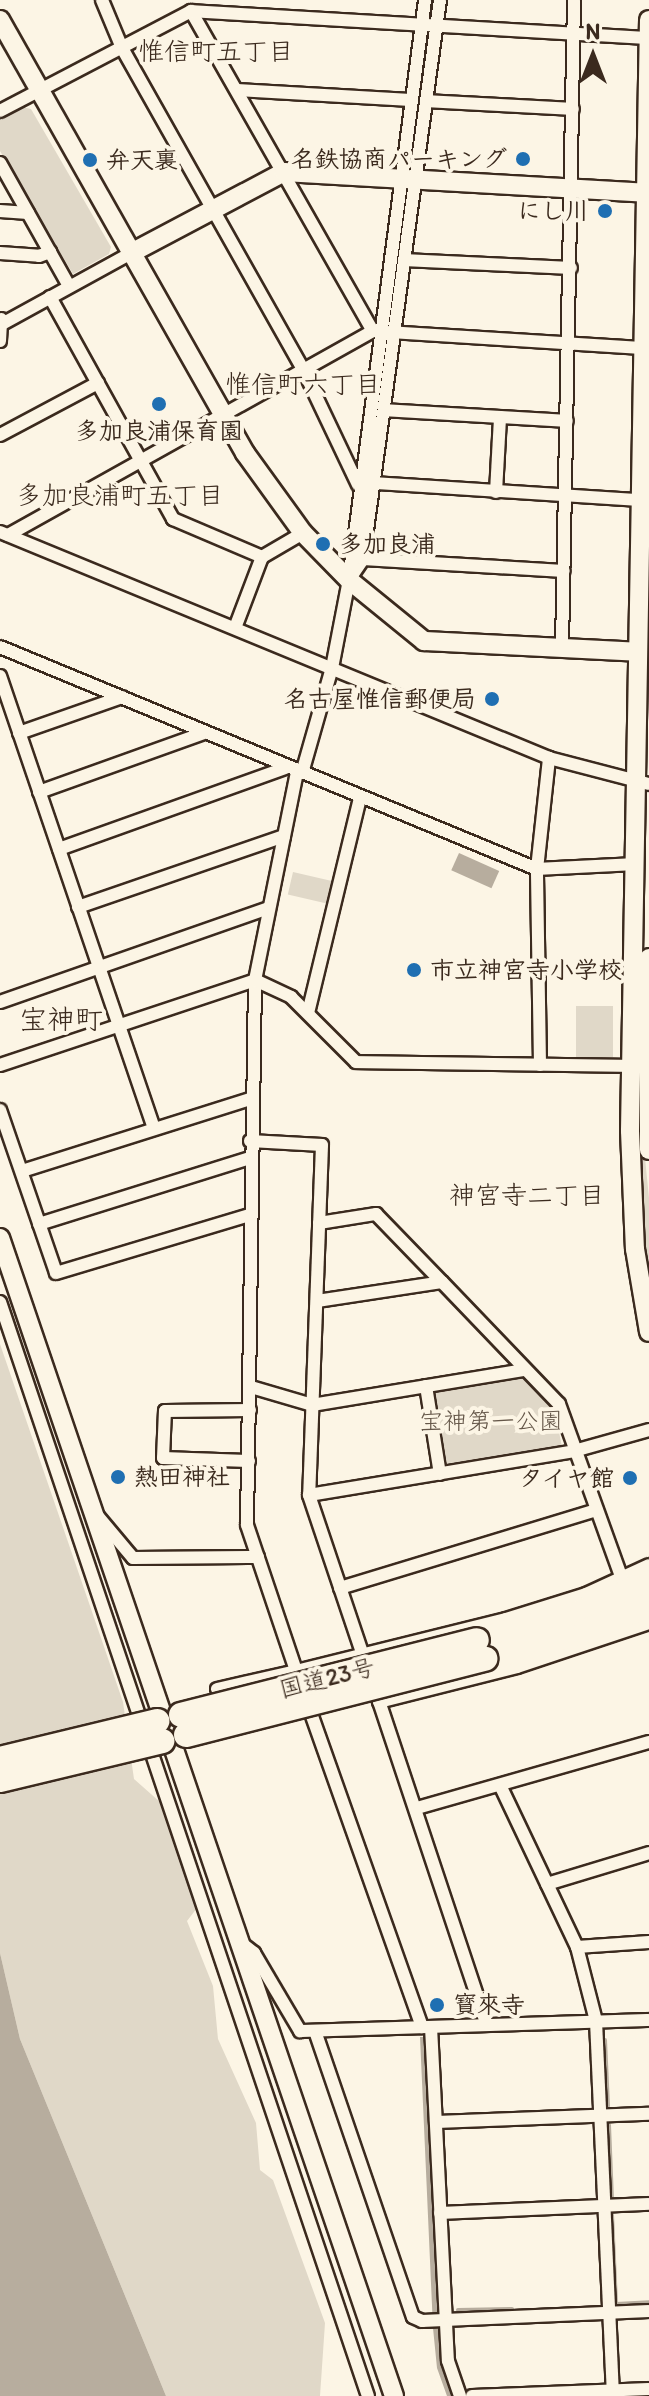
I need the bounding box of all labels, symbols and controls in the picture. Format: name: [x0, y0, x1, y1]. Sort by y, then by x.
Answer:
north arrow: [553, 16, 633, 96]
text: N: [586, 18, 600, 45]
district label: 惟信町五丁目: [138, 36, 294, 68]
place label: 名鉄協商パーキング: [291, 145, 507, 173]
place label: 弁天裏: [106, 146, 178, 174]
marker: 名鉄協商パーキング: [514, 150, 532, 168]
marker: 弁天裏: [81, 151, 99, 169]
place label: にし川: [517, 197, 589, 225]
marker: にし川: [596, 202, 614, 220]
district label: 惟信町六丁目: [225, 369, 381, 401]
marker: 多加良浦保育園: [150, 395, 168, 413]
place label: 多加良浦保育園: [75, 417, 243, 445]
district label: 多加良浦町五丁目: [16, 480, 224, 512]
place label: 多加良浦: [339, 530, 435, 558]
marker: 多加良浦: [314, 535, 332, 553]
place label: 名古屋惟信郵便局: [284, 685, 476, 713]
marker: 名古屋惟信郵便局: [483, 690, 501, 708]
place label: 市立神宮寺小学校: [430, 956, 622, 984]
marker: 市立神宮寺小学校: [405, 961, 423, 979]
district label: 宝神町: [19, 1002, 103, 1036]
district label: 神宮寺二丁目: [449, 1180, 605, 1212]
park label: 宝神第一公園: [419, 1407, 563, 1435]
place label: 熱田神社: [134, 1463, 230, 1491]
place label: タイヤ館: [518, 1464, 614, 1492]
marker: 熱田神社: [109, 1468, 127, 1486]
marker: タイヤ館: [621, 1469, 639, 1487]
street label: 国道23号: [276, 1652, 378, 1704]
place label: 寳來寺: [453, 1991, 525, 2019]
marker: 寳來寺: [428, 1996, 446, 2014]

